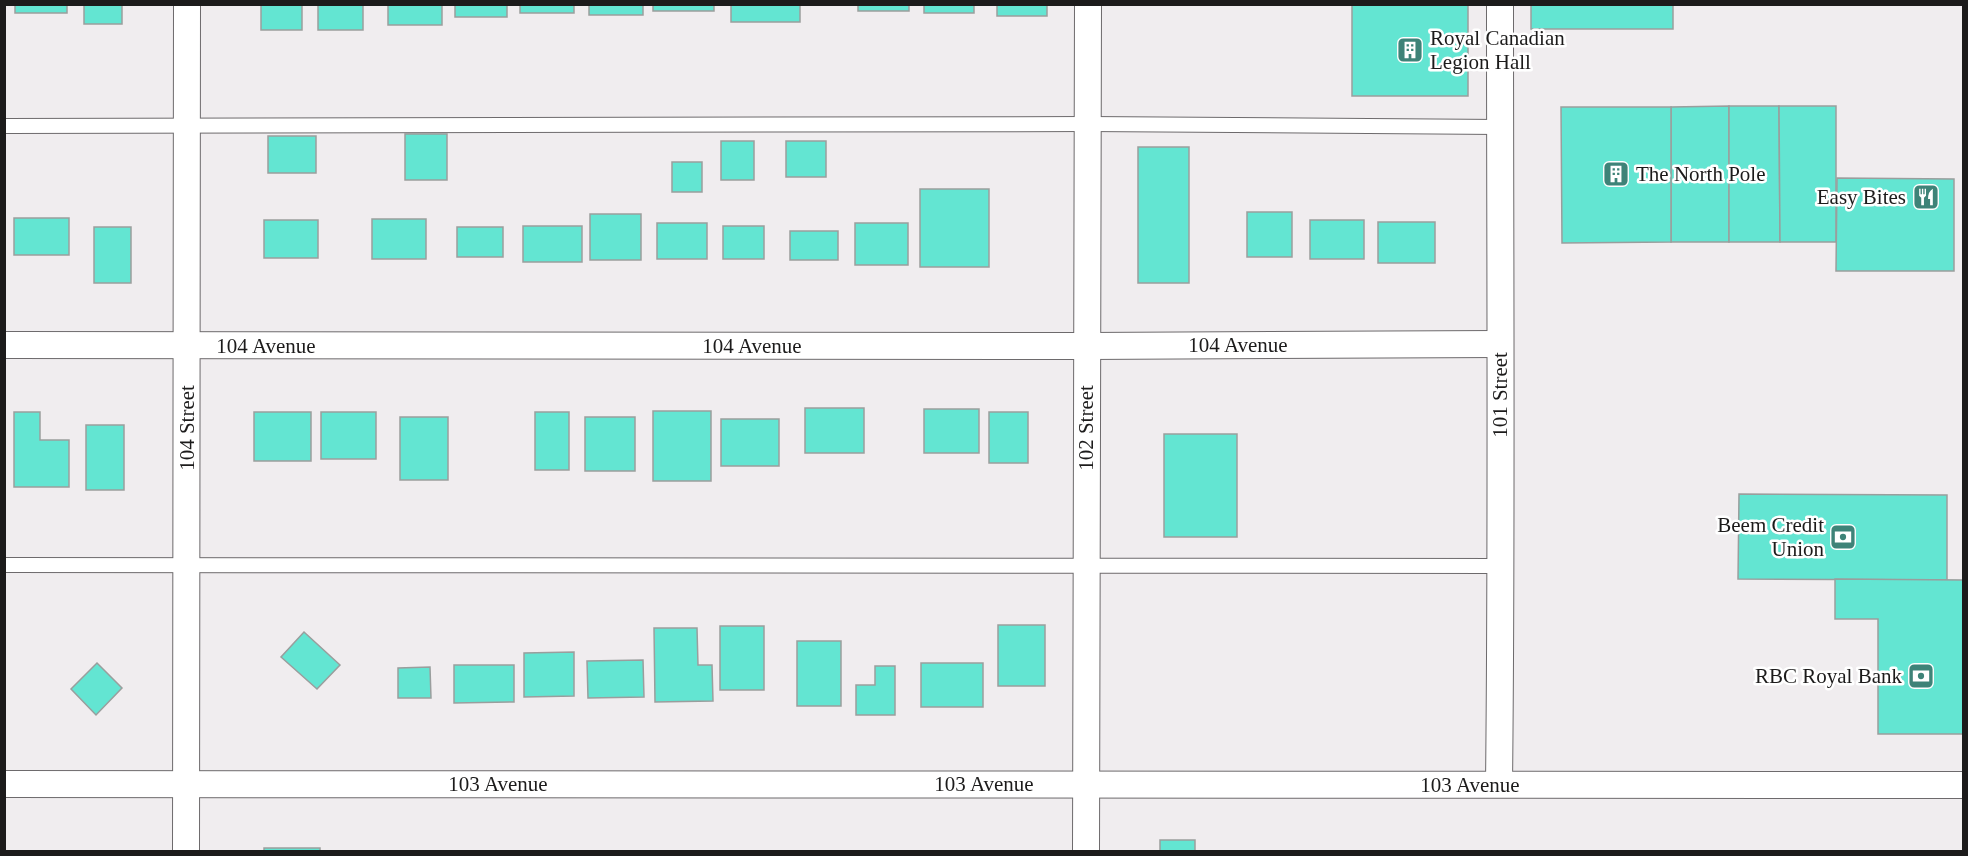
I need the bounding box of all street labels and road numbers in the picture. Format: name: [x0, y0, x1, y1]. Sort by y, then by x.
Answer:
street label: 104 Avenue: [1188, 333, 1288, 357]
street label: 104 Avenue: [216, 334, 316, 358]
street label: 104 Avenue: [702, 334, 802, 358]
street label: 101 Street: [1488, 352, 1512, 438]
street label: 104 Street: [175, 385, 199, 471]
street label: 102 Street: [1074, 385, 1098, 471]
street label: 103 Avenue: [448, 772, 548, 796]
street label: 103 Avenue: [934, 772, 1034, 796]
street label: 103 Avenue: [1420, 773, 1520, 797]

